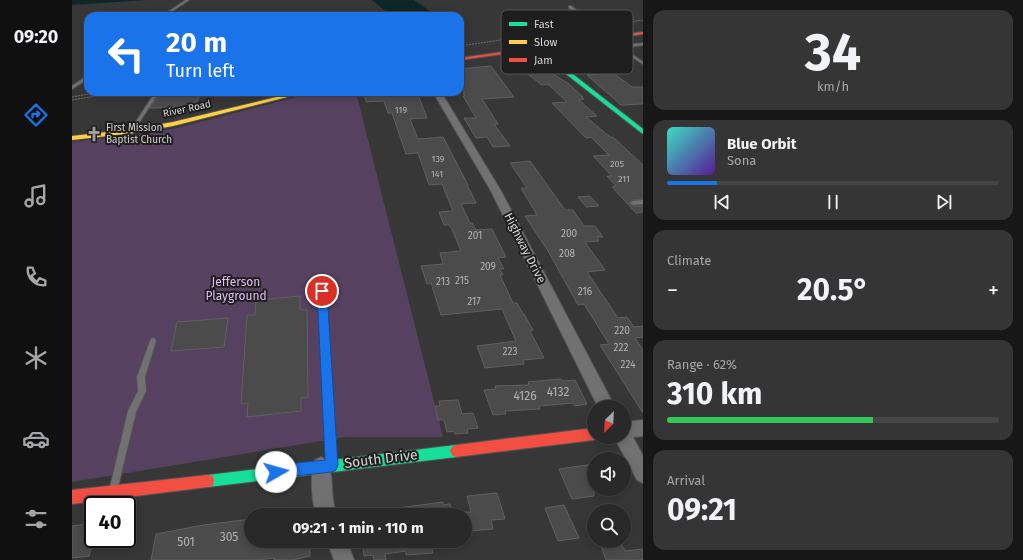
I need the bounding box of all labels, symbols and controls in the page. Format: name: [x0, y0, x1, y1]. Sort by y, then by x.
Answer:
legend: [501, 10, 633, 74]
text: Fast: [534, 18, 554, 31]
text: 34: [805, 21, 861, 84]
text: 09:20: [14, 26, 58, 48]
text: 20 m: [166, 26, 227, 59]
icon: left: [100, 28, 152, 80]
text: Slow: [534, 36, 558, 49]
text: Jam: [534, 54, 553, 67]
text: Turn left: [166, 60, 235, 82]
text: km/h: [817, 79, 849, 94]
street label: River Road: [162, 98, 212, 120]
icon: directions: [22, 101, 50, 129]
house number: 119: [395, 105, 407, 115]
place label: First Mission Baptist Church: [106, 122, 172, 146]
church icon: First Mission Baptist Church: [85, 125, 103, 143]
text: Blue Orbit: [727, 135, 796, 153]
text: Sona: [727, 153, 756, 168]
house number: 139: [431, 154, 445, 164]
house number: 205: [610, 159, 624, 169]
house number: 141: [431, 169, 443, 179]
house number: 211: [618, 174, 630, 184]
icon: music: [22, 182, 50, 210]
icon: previous: [711, 191, 733, 213]
icon: pause: [822, 191, 844, 213]
icon: next: [933, 191, 955, 213]
street label: Highway Drive: [501, 211, 549, 285]
house number: 200: [561, 228, 577, 240]
house number: 201: [468, 230, 482, 242]
house number: 208: [559, 248, 576, 260]
text: Climate: [667, 253, 711, 268]
house number: 209: [480, 261, 496, 273]
icon: phone: [22, 263, 50, 291]
text: 20.5°: [797, 272, 869, 308]
pin: [305, 274, 339, 308]
park label: Jefferson Playground: [205, 275, 267, 303]
house number: 215: [455, 275, 469, 287]
house number: 213: [436, 276, 450, 288]
text: −: [667, 277, 678, 304]
text: +: [988, 277, 999, 304]
icon: arrive: [311, 280, 333, 302]
house number: 216: [578, 286, 592, 298]
house number: 217: [467, 296, 481, 308]
house number: 220: [614, 325, 630, 337]
house number: 222: [614, 342, 628, 354]
icon: climate: [22, 344, 50, 372]
house number: 223: [503, 346, 517, 358]
text: Range · 62%: [667, 357, 737, 372]
house number: 224: [621, 359, 636, 371]
text: 310 km: [667, 376, 762, 412]
house number: 4132: [547, 385, 569, 399]
house number: 4126: [513, 389, 537, 403]
north arrow: [587, 400, 631, 444]
map controls: [587, 400, 631, 548]
icon: car: [22, 425, 50, 453]
street label: South Drive: [343, 446, 419, 472]
position arrow: [255, 451, 297, 493]
button: sound: [587, 452, 631, 496]
text: Arrival: [667, 473, 705, 488]
text: 09:21: [667, 492, 737, 528]
speed limit sign: 40: [84, 496, 136, 548]
button: search: [587, 504, 631, 548]
icon: filters: [22, 505, 50, 533]
text: 09:21 · 1 min · 110 m: [292, 519, 424, 537]
house number: 305: [220, 530, 238, 544]
house number: 501: [177, 535, 195, 549]

